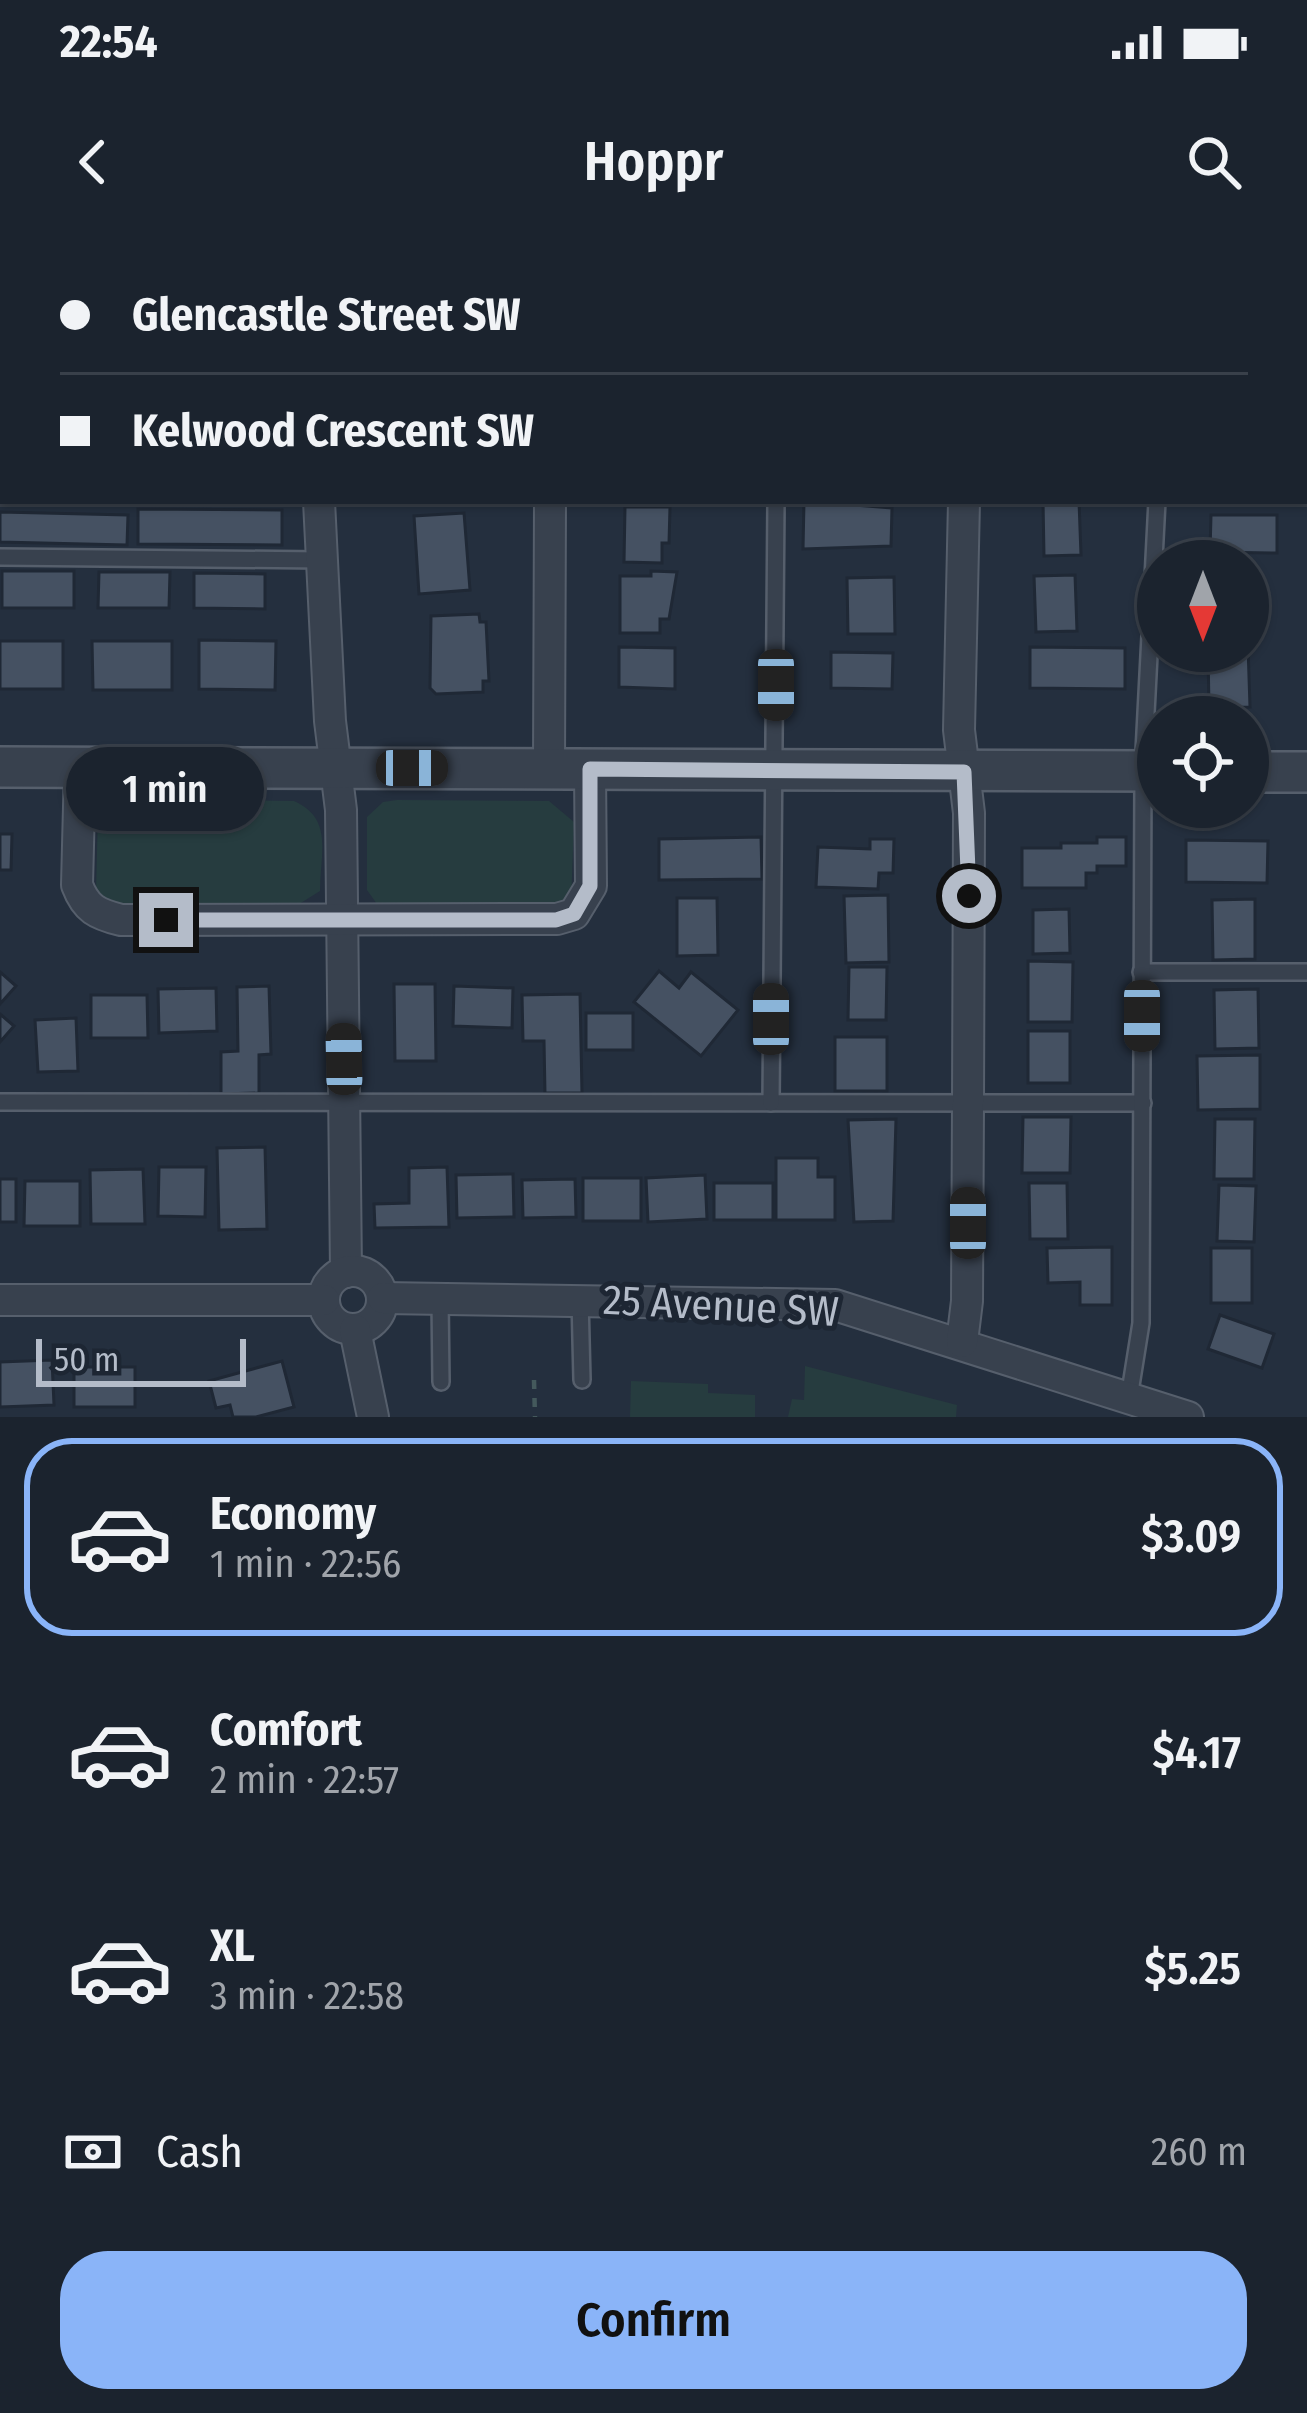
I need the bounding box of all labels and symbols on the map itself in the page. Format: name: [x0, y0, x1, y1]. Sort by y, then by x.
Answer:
north arrow: [1137, 540, 1269, 672]
car: [758, 649, 794, 721]
callout: 1 min: [67, 746, 265, 830]
car: [376, 750, 448, 786]
route start: [942, 869, 996, 923]
route end: [139, 893, 193, 947]
car: [1124, 980, 1160, 1052]
car: [753, 983, 789, 1055]
car: [325, 1023, 363, 1095]
car: [950, 1187, 986, 1259]
street label: 25 Avenue SW: [602, 1275, 840, 1337]
scale bar: [36, 1333, 246, 1386]

